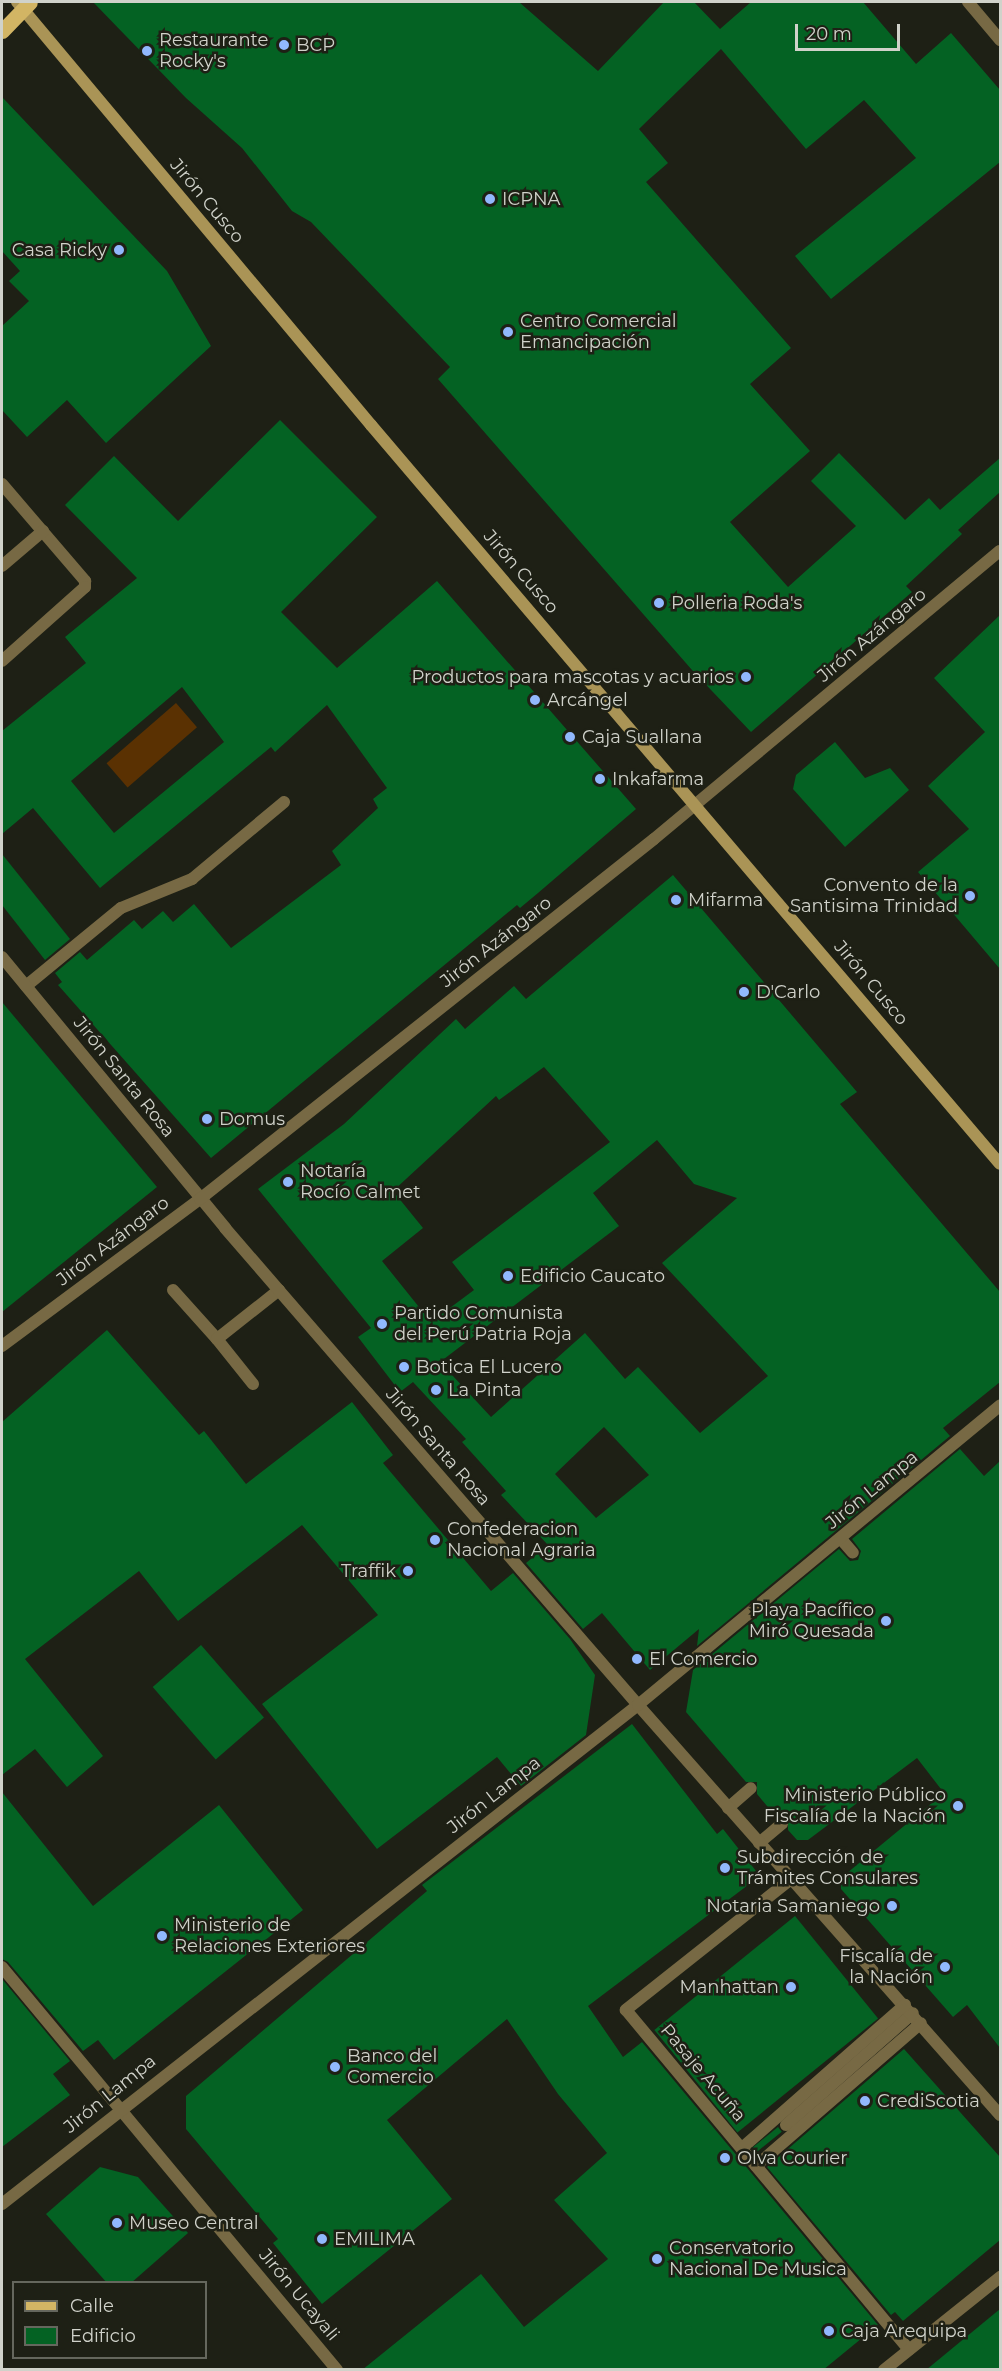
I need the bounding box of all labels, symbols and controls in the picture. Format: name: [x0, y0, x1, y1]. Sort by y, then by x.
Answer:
scale bar: [798, 12, 903, 50]
text: 20 m: [806, 23, 852, 45]
place label: Restaurante Rocky's: [159, 30, 268, 72]
place label: BCP: [296, 34, 335, 56]
marker: BCP: [277, 38, 291, 52]
marker: Restaurante Rocky's: [140, 44, 154, 58]
street label: Jirón Cusco: [165, 154, 249, 248]
place label: ICPNA: [502, 188, 560, 210]
marker: ICPNA: [483, 192, 497, 206]
place label: Casa Ricky: [12, 239, 107, 261]
marker: Casa Ricky: [112, 243, 126, 257]
place label: Centro Comercial Emancipación: [520, 311, 677, 354]
marker: Centro Comercial Emancipación: [501, 325, 515, 339]
street label: Jirón Cusco: [479, 526, 563, 618]
street label: Jirón Azángaro: [813, 583, 931, 687]
place label: Polleria Roda's: [671, 592, 802, 614]
marker: Polleria Roda's: [652, 596, 666, 610]
place label: Productos para mascotas y acuarios: [412, 666, 734, 688]
marker: Productos para mascotas y acuarios: [739, 670, 753, 684]
place label: Arcángel: [547, 689, 628, 711]
marker: Arcángel: [528, 693, 542, 707]
place label: Caja Suallana: [582, 726, 702, 748]
marker: Caja Suallana: [563, 730, 577, 744]
place label: Inkafarma: [612, 768, 704, 790]
marker: Inkafarma: [593, 772, 607, 786]
place label: Convento de la Santisima Trinidad: [790, 875, 958, 918]
place label: Mifarma: [688, 889, 763, 911]
marker: Convento de la Santisima Trinidad: [963, 889, 977, 903]
street label: Jirón Azángaro: [436, 892, 556, 992]
marker: Mifarma: [669, 893, 683, 907]
street label: Jirón Cusco: [829, 936, 913, 1030]
place label: D'Carlo: [756, 981, 820, 1003]
marker: D'Carlo: [737, 985, 751, 999]
street label: Jirón Santa Rosa: [69, 1012, 179, 1142]
place label: Domus: [219, 1108, 285, 1130]
marker: Domus: [200, 1112, 214, 1126]
place label: Notaría Rocío Calmet: [300, 1161, 421, 1204]
marker: Notaría Rocío Calmet: [281, 1175, 295, 1189]
street label: Jirón Azángaro: [53, 1192, 173, 1290]
place label: Edificio Caucato: [520, 1265, 665, 1287]
marker: Edificio Caucato: [501, 1269, 515, 1283]
place label: Partido Comunista del Perú Patria Roja: [394, 1303, 572, 1346]
marker: Partido Comunista del Perú Patria Roja: [375, 1317, 389, 1331]
place label: Botica El Lucero: [416, 1356, 562, 1378]
marker: Botica El Lucero: [397, 1360, 411, 1374]
place label: La Pinta: [448, 1379, 521, 1401]
marker: La Pinta: [429, 1383, 443, 1397]
street label: Jirón Santa Rosa: [381, 1384, 495, 1510]
street label: Jirón Lampa: [822, 1446, 922, 1534]
place label: Confederacion Nacional Agraria: [447, 1519, 596, 1562]
marker: Confederacion Nacional Agraria: [428, 1533, 442, 1547]
place label: Traffik: [341, 1560, 396, 1582]
marker: Traffik: [401, 1564, 415, 1578]
place label: Playa Pacífico Miró Quesada: [749, 1600, 874, 1642]
marker: Playa Pacífico Miró Quesada: [879, 1614, 893, 1628]
place label: El Comercio: [649, 1648, 757, 1670]
marker: El Comercio: [630, 1652, 644, 1666]
street label: Jirón Lampa: [443, 1752, 545, 1838]
place label: Ministerio Público Fiscalía de la Nación: [764, 1785, 946, 1828]
marker: Ministerio Público Fiscalía de la Nación: [951, 1799, 965, 1813]
place label: Subdirección de Trámites Consulares: [737, 1847, 918, 1890]
marker: Subdirección de Trámites Consulares: [718, 1861, 732, 1875]
place label: Notaria Samaniego: [706, 1895, 880, 1917]
marker: Notaria Samaniego: [885, 1899, 899, 1913]
place label: Ministerio de Relaciones Exteriores: [174, 1915, 365, 1958]
marker: Ministerio de Relaciones Exteriores: [155, 1929, 169, 1943]
place label: Fiscalía de la Nación: [839, 1946, 933, 1988]
marker: Fiscalía de la Nación: [938, 1960, 952, 1974]
place label: Manhattan: [679, 1976, 779, 1998]
marker: Manhattan: [784, 1980, 798, 1994]
street label: Pasaje Acuña: [656, 2020, 750, 2126]
place label: Banco del Comercio: [347, 2046, 437, 2088]
street label: Jirón Lampa: [60, 2050, 160, 2138]
marker: Banco del Comercio: [328, 2060, 342, 2074]
place label: CrediScotia: [877, 2090, 980, 2112]
marker: CrediScotia: [858, 2094, 872, 2108]
place label: Olva Courier: [737, 2147, 847, 2169]
marker: Olva Courier: [718, 2151, 732, 2165]
place label: Museo Central: [129, 2212, 259, 2234]
marker: Museo Central: [110, 2216, 124, 2230]
place label: EMILIMA: [334, 2228, 415, 2250]
marker: EMILIMA: [315, 2232, 329, 2246]
place label: Conservatorio Nacional De Musica: [669, 2238, 847, 2280]
street label: Jirón Ucayali: [254, 2245, 344, 2345]
marker: Conservatorio Nacional De Musica: [650, 2252, 664, 2266]
legend: [12, 2281, 207, 2359]
text: Calle: [70, 2295, 114, 2317]
place label: Caja Arequipa: [841, 2320, 967, 2342]
marker: Caja Arequipa: [822, 2324, 836, 2338]
text: Edificio: [70, 2325, 136, 2347]

